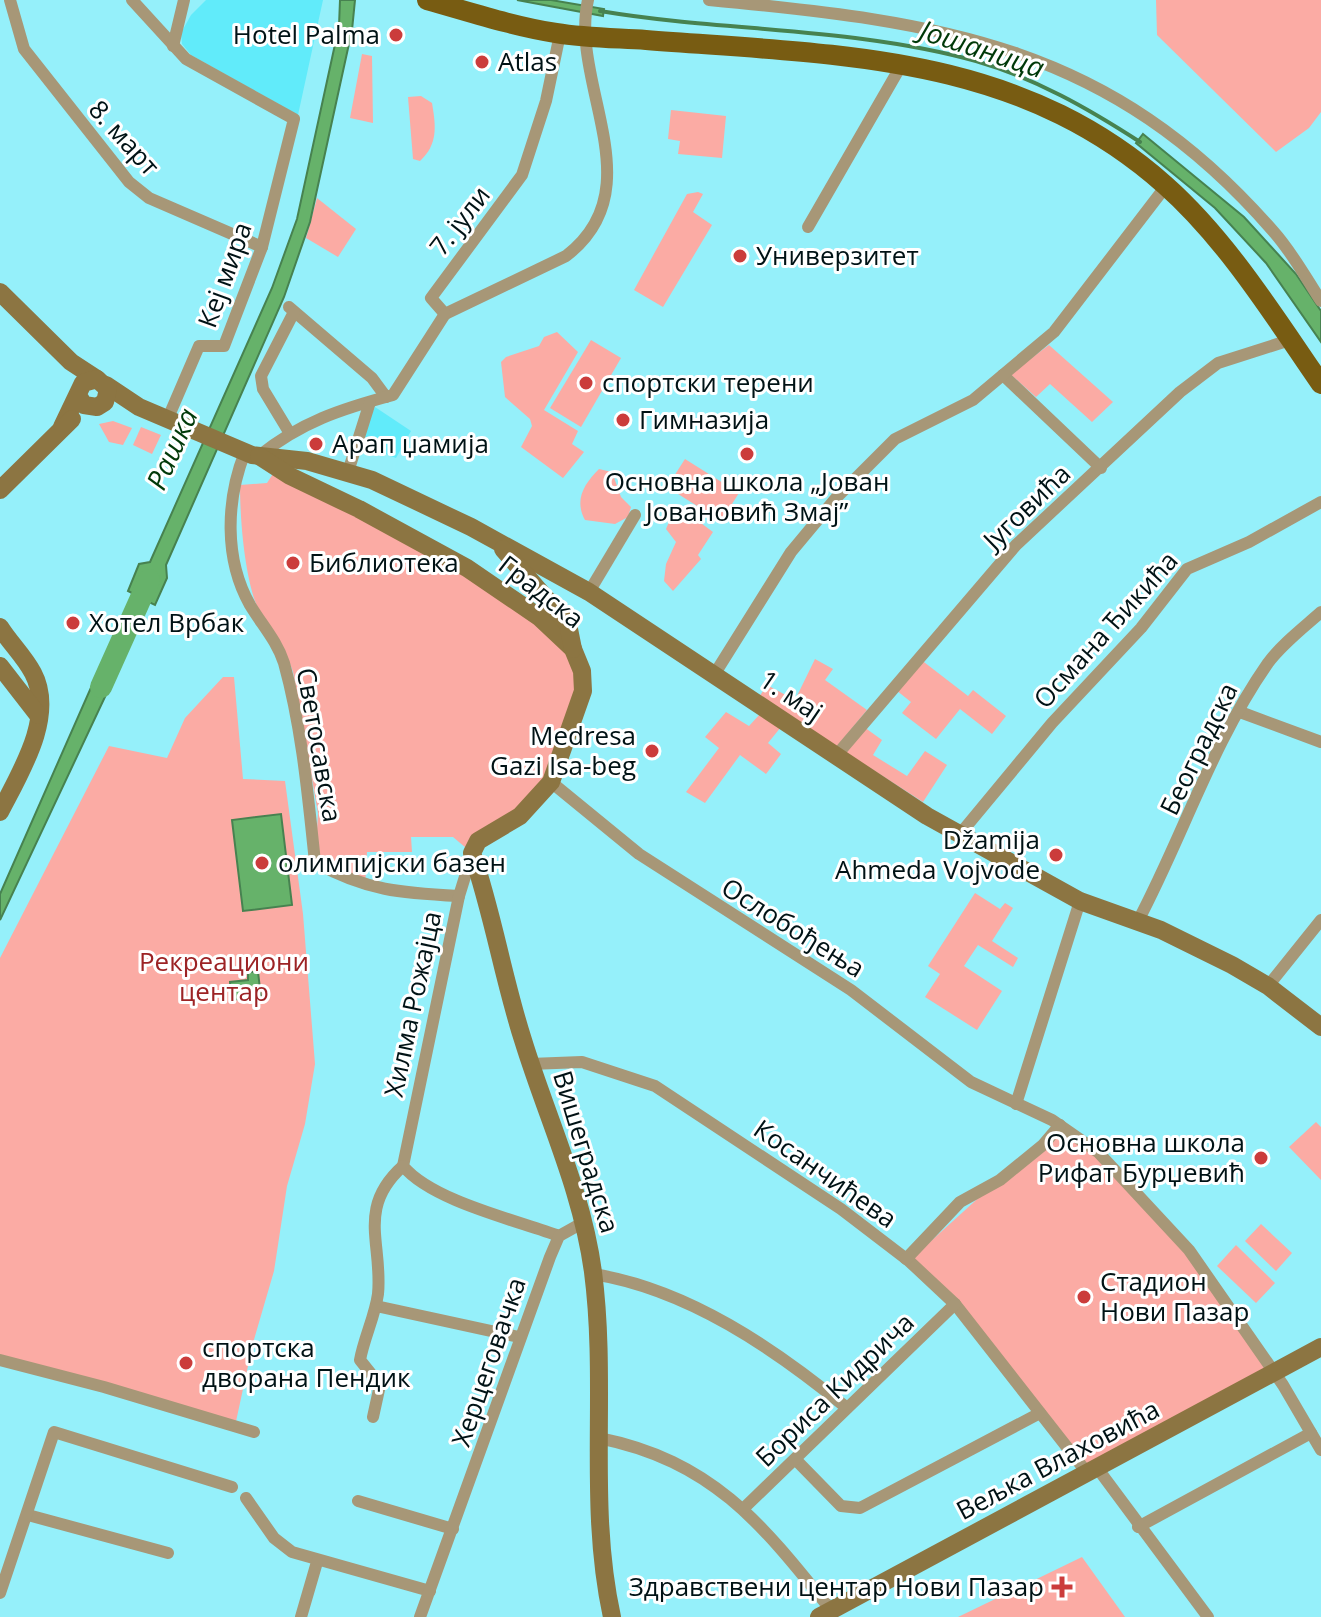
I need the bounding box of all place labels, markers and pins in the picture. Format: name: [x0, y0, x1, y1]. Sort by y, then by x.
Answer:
place label: Hotel Palma: [233, 16, 380, 52]
marker: Hotel Palma: [387, 26, 405, 44]
place label: Atlas: [498, 43, 557, 79]
marker: Atlas: [473, 53, 491, 71]
place label: Универзитет: [756, 237, 919, 273]
marker: Универзитет: [731, 247, 749, 265]
place label: спортски терени: [602, 364, 814, 400]
marker: спортски терени: [577, 374, 595, 392]
place label: Гимназија: [639, 401, 769, 437]
marker: Гимназија: [614, 411, 632, 429]
place label: Арап џамија: [332, 425, 489, 461]
marker: Арап џамија: [307, 435, 325, 453]
marker: Основна школа „Јован Јовановић Змај”: [738, 445, 756, 463]
place label: Основна школа „Јован Јовановић Змај”: [605, 463, 889, 529]
place label: Библиотека: [309, 544, 459, 580]
marker: Библиотека: [284, 554, 302, 572]
place label: Хотел Врбак: [89, 604, 245, 640]
marker: Хотел Врбак: [64, 614, 82, 632]
place label: Medresa Gazi Isa-beg: [490, 717, 636, 783]
marker: Medresa Gazi Isa-beg: [643, 742, 661, 760]
place label: Džamija Ahmeda Vojvode: [835, 821, 1040, 887]
place label: олимпијски базен: [278, 844, 506, 880]
marker: Džamija Ahmeda Vojvode: [1047, 846, 1065, 864]
marker: олимпијски базен: [253, 854, 271, 872]
place label: Основна школа Рифат Бурџевић: [1038, 1124, 1245, 1190]
marker: Основна школа Рифат Бурџевић: [1252, 1149, 1270, 1167]
place label: Стадион Нови Пазар: [1100, 1263, 1249, 1329]
marker: Стадион Нови Пазар: [1075, 1288, 1093, 1306]
place label: спортска дворана Пендик: [202, 1329, 411, 1395]
marker: спортска дворана Пендик: [177, 1354, 195, 1372]
place label: Здравствени центар Нови Пазар: [629, 1568, 1044, 1604]
marker: Здравствени центар Нови Пазар: [1051, 1576, 1073, 1598]

